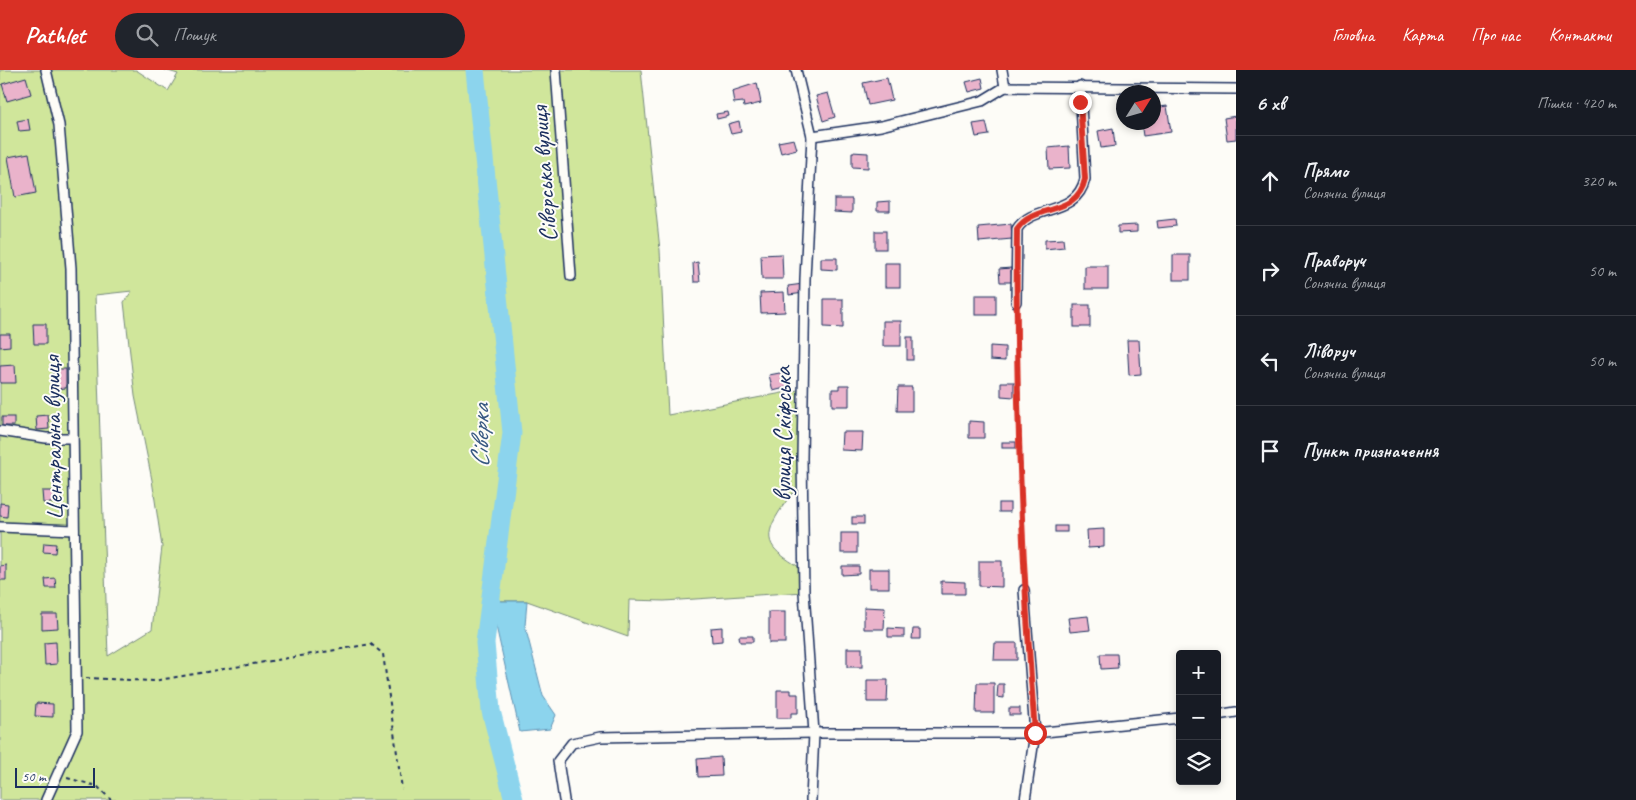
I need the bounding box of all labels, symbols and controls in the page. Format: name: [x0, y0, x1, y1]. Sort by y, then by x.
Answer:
search box: [115, 13, 465, 58]
text: Pathlet: [25, 20, 85, 50]
icon: search: [133, 21, 161, 49]
text: Пошук: [173, 23, 216, 47]
text: Головна: [1332, 24, 1374, 46]
text: Карта: [1402, 24, 1443, 46]
text: Про нас: [1471, 24, 1521, 46]
text: Контакти: [1549, 24, 1611, 46]
north arrow: [1116, 85, 1161, 130]
text: 6 хв: [1256, 90, 1285, 116]
route end: [1069, 91, 1092, 114]
text: Пішки · 420 m: [1537, 93, 1616, 113]
street label: Сіверська вулиця: [523, 103, 565, 243]
text: Прямо: [1303, 159, 1348, 183]
icon: ahead: [1256, 167, 1284, 195]
text: 320 m: [1582, 171, 1616, 191]
text: Сонячна вулиця: [1303, 183, 1384, 203]
text: Праворуч: [1303, 249, 1365, 273]
icon: right: [1256, 257, 1284, 285]
text: 50 m: [1589, 261, 1616, 281]
text: Сонячна вулиця: [1303, 273, 1384, 293]
text: Ліворуч: [1303, 339, 1355, 363]
icon: left: [1256, 347, 1284, 375]
text: 50 m: [1589, 351, 1616, 371]
street label: Центральна вулиця: [36, 353, 70, 521]
text: Сонячна вулиця: [1303, 363, 1384, 383]
street label: вулиця Скіфська: [767, 364, 799, 502]
water label: Сіверка: [463, 402, 497, 468]
icon: arrive: [1256, 437, 1284, 465]
text: Пункт призначення: [1303, 439, 1438, 463]
map controls: [1176, 650, 1221, 785]
button: +: [1176, 650, 1221, 695]
button: −: [1176, 695, 1221, 740]
route start: [1024, 722, 1047, 745]
button: layers: [1176, 740, 1221, 785]
scale bar: [15, 765, 95, 788]
text: 50 m: [22, 768, 46, 785]

